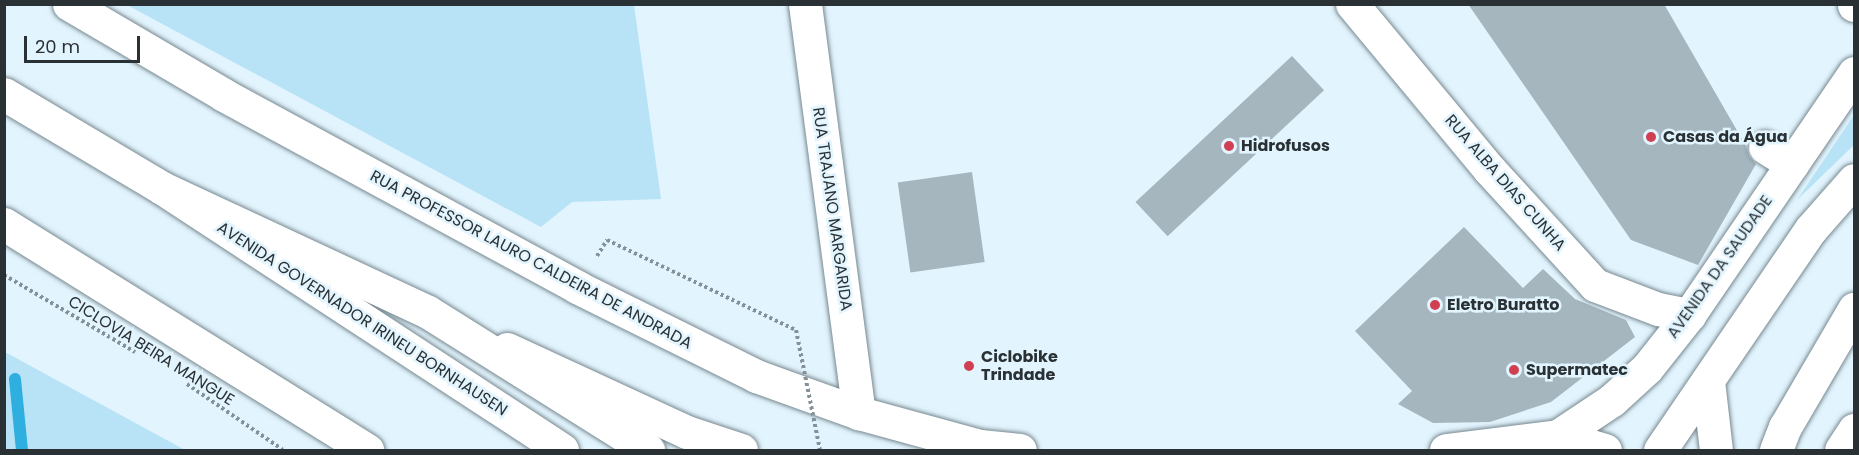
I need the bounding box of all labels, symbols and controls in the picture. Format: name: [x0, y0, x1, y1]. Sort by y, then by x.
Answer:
scale bar: [27, 24, 142, 62]
text: 20 m: [35, 34, 80, 59]
street label: RUA TRAJANO MARGARIDA: [808, 106, 856, 312]
street label: RUA ALBA DIAS CUNHA: [1441, 111, 1569, 255]
place label: Casas da Água: [1663, 127, 1788, 147]
marker: Casas da Água: [1644, 130, 1658, 144]
place label: Hidrofusos: [1241, 136, 1330, 156]
marker: Hidrofusos: [1222, 139, 1236, 153]
street label: RUA PROFESSOR LAURO CALDEIRA DE ANDRADA: [367, 167, 695, 353]
street label: AVENIDA DA SAUDADE: [1663, 192, 1777, 342]
street label: AVENIDA GOVERNADOR IRINEU BORNHAUSEN: [213, 218, 511, 420]
street label: CICLOVIA BEIRA MANGUE: [65, 292, 237, 410]
place label: Eletro Buratto: [1447, 295, 1559, 315]
marker: Eletro Buratto: [1428, 298, 1442, 312]
place label: Ciclobike Trindade: [981, 347, 1058, 385]
marker: Ciclobike Trindade: [962, 359, 976, 373]
place label: Supermatec: [1526, 360, 1628, 380]
marker: Supermatec: [1507, 363, 1521, 377]

